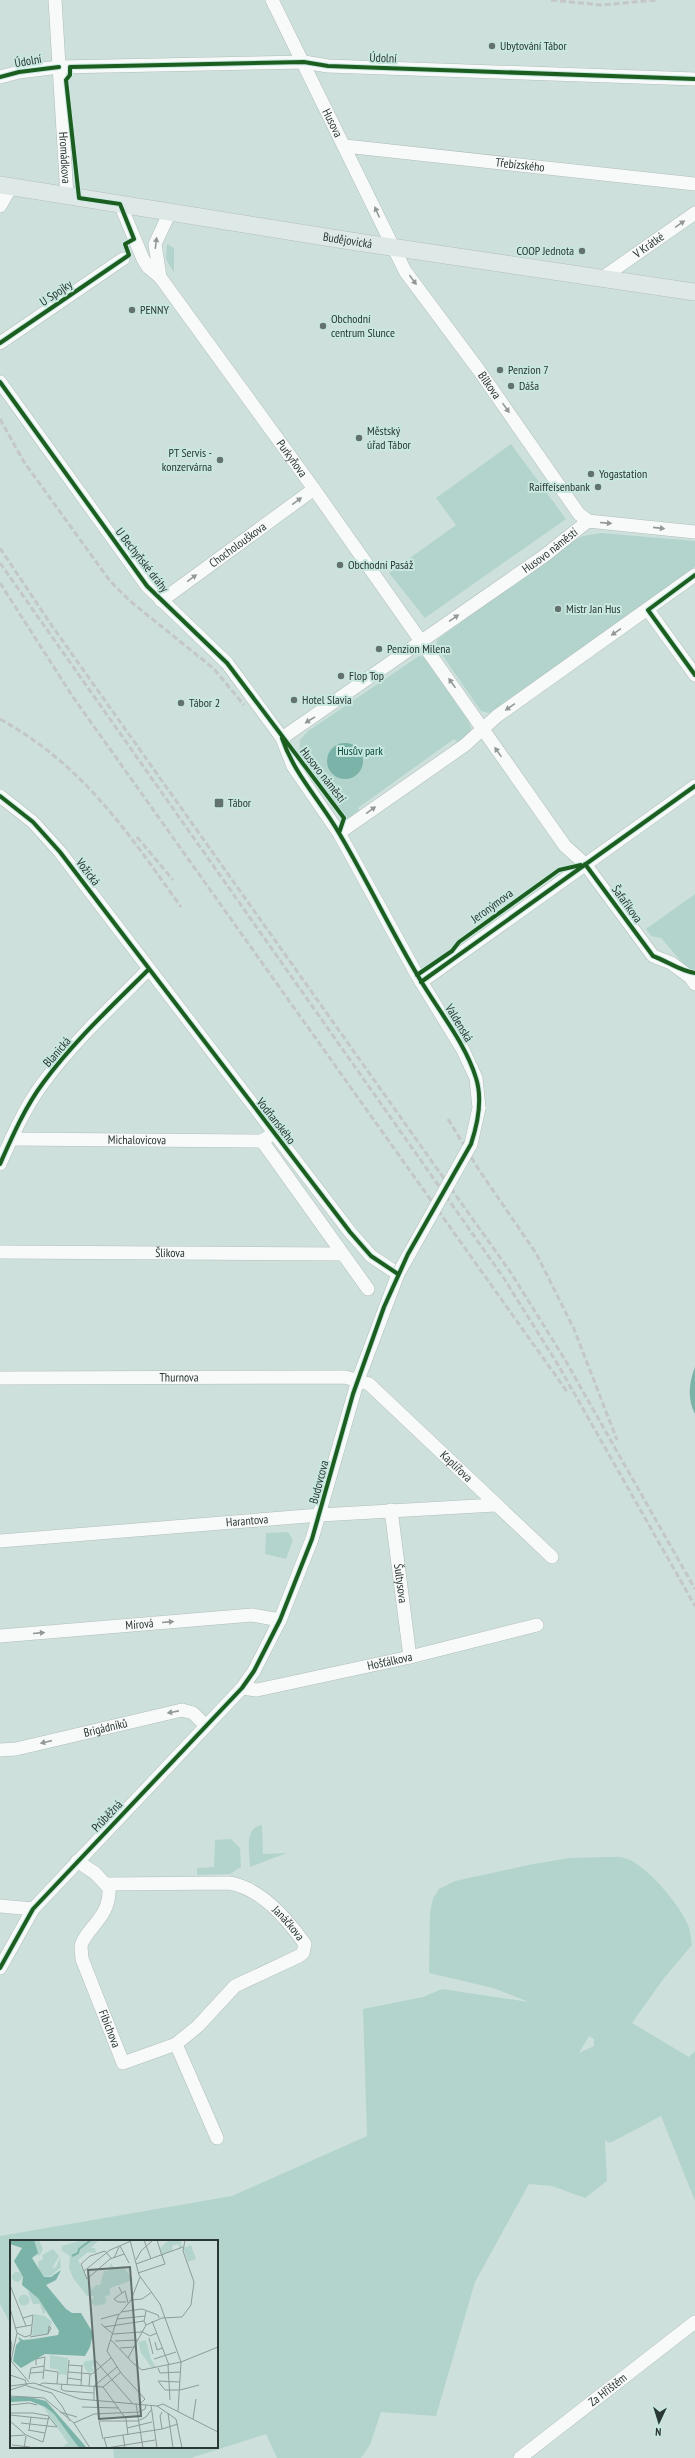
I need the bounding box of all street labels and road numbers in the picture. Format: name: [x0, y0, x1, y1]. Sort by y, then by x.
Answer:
street label: Údolní: [369, 50, 397, 65]
street label: Údolní: [13, 51, 43, 70]
street label: Husova: [319, 106, 346, 140]
street label: Hromádkova: [56, 131, 74, 184]
street label: Třebízského: [495, 154, 545, 175]
street label: Budějovická: [322, 229, 374, 251]
street label: V Krátké: [629, 229, 667, 262]
street label: U Spojky: [37, 276, 75, 309]
street label: Bílkova: [475, 368, 505, 402]
street label: Purkyňova: [274, 437, 311, 480]
street label: Chocholouškova: [206, 519, 269, 570]
street label: U Bechyňské dráhy: [113, 524, 173, 595]
street label: Husovo náměstí: [519, 524, 581, 576]
street label: Husovo náměstí: [297, 744, 350, 806]
street label: Vožická: [73, 854, 104, 889]
street label: Šafaříkova: [609, 882, 646, 926]
street label: Jeronýmova: [467, 885, 516, 926]
street label: Valdenská: [442, 1000, 477, 1045]
street label: Blanická: [40, 1033, 74, 1070]
street label: Vodňanského: [253, 1094, 299, 1147]
street label: Michalovicova: [108, 1132, 166, 1147]
street label: Šlikova: [155, 1245, 185, 1260]
street label: Thurnova: [159, 1369, 199, 1385]
street label: Kaplířova: [437, 1447, 476, 1485]
street label: Budovcova: [306, 1458, 332, 1505]
street label: Harantova: [225, 1511, 269, 1530]
street label: Šultysova: [391, 1563, 411, 1604]
street label: Mírová: [125, 1615, 154, 1633]
street label: Hošťálkova: [366, 1649, 414, 1673]
street label: Brigádníků: [82, 1715, 129, 1740]
street label: Průběžná: [88, 1797, 125, 1835]
street label: Janáčkova: [269, 1901, 308, 1944]
street label: Fibichova: [96, 2007, 124, 2050]
street label: Za Hřištěm: [585, 2370, 630, 2409]

